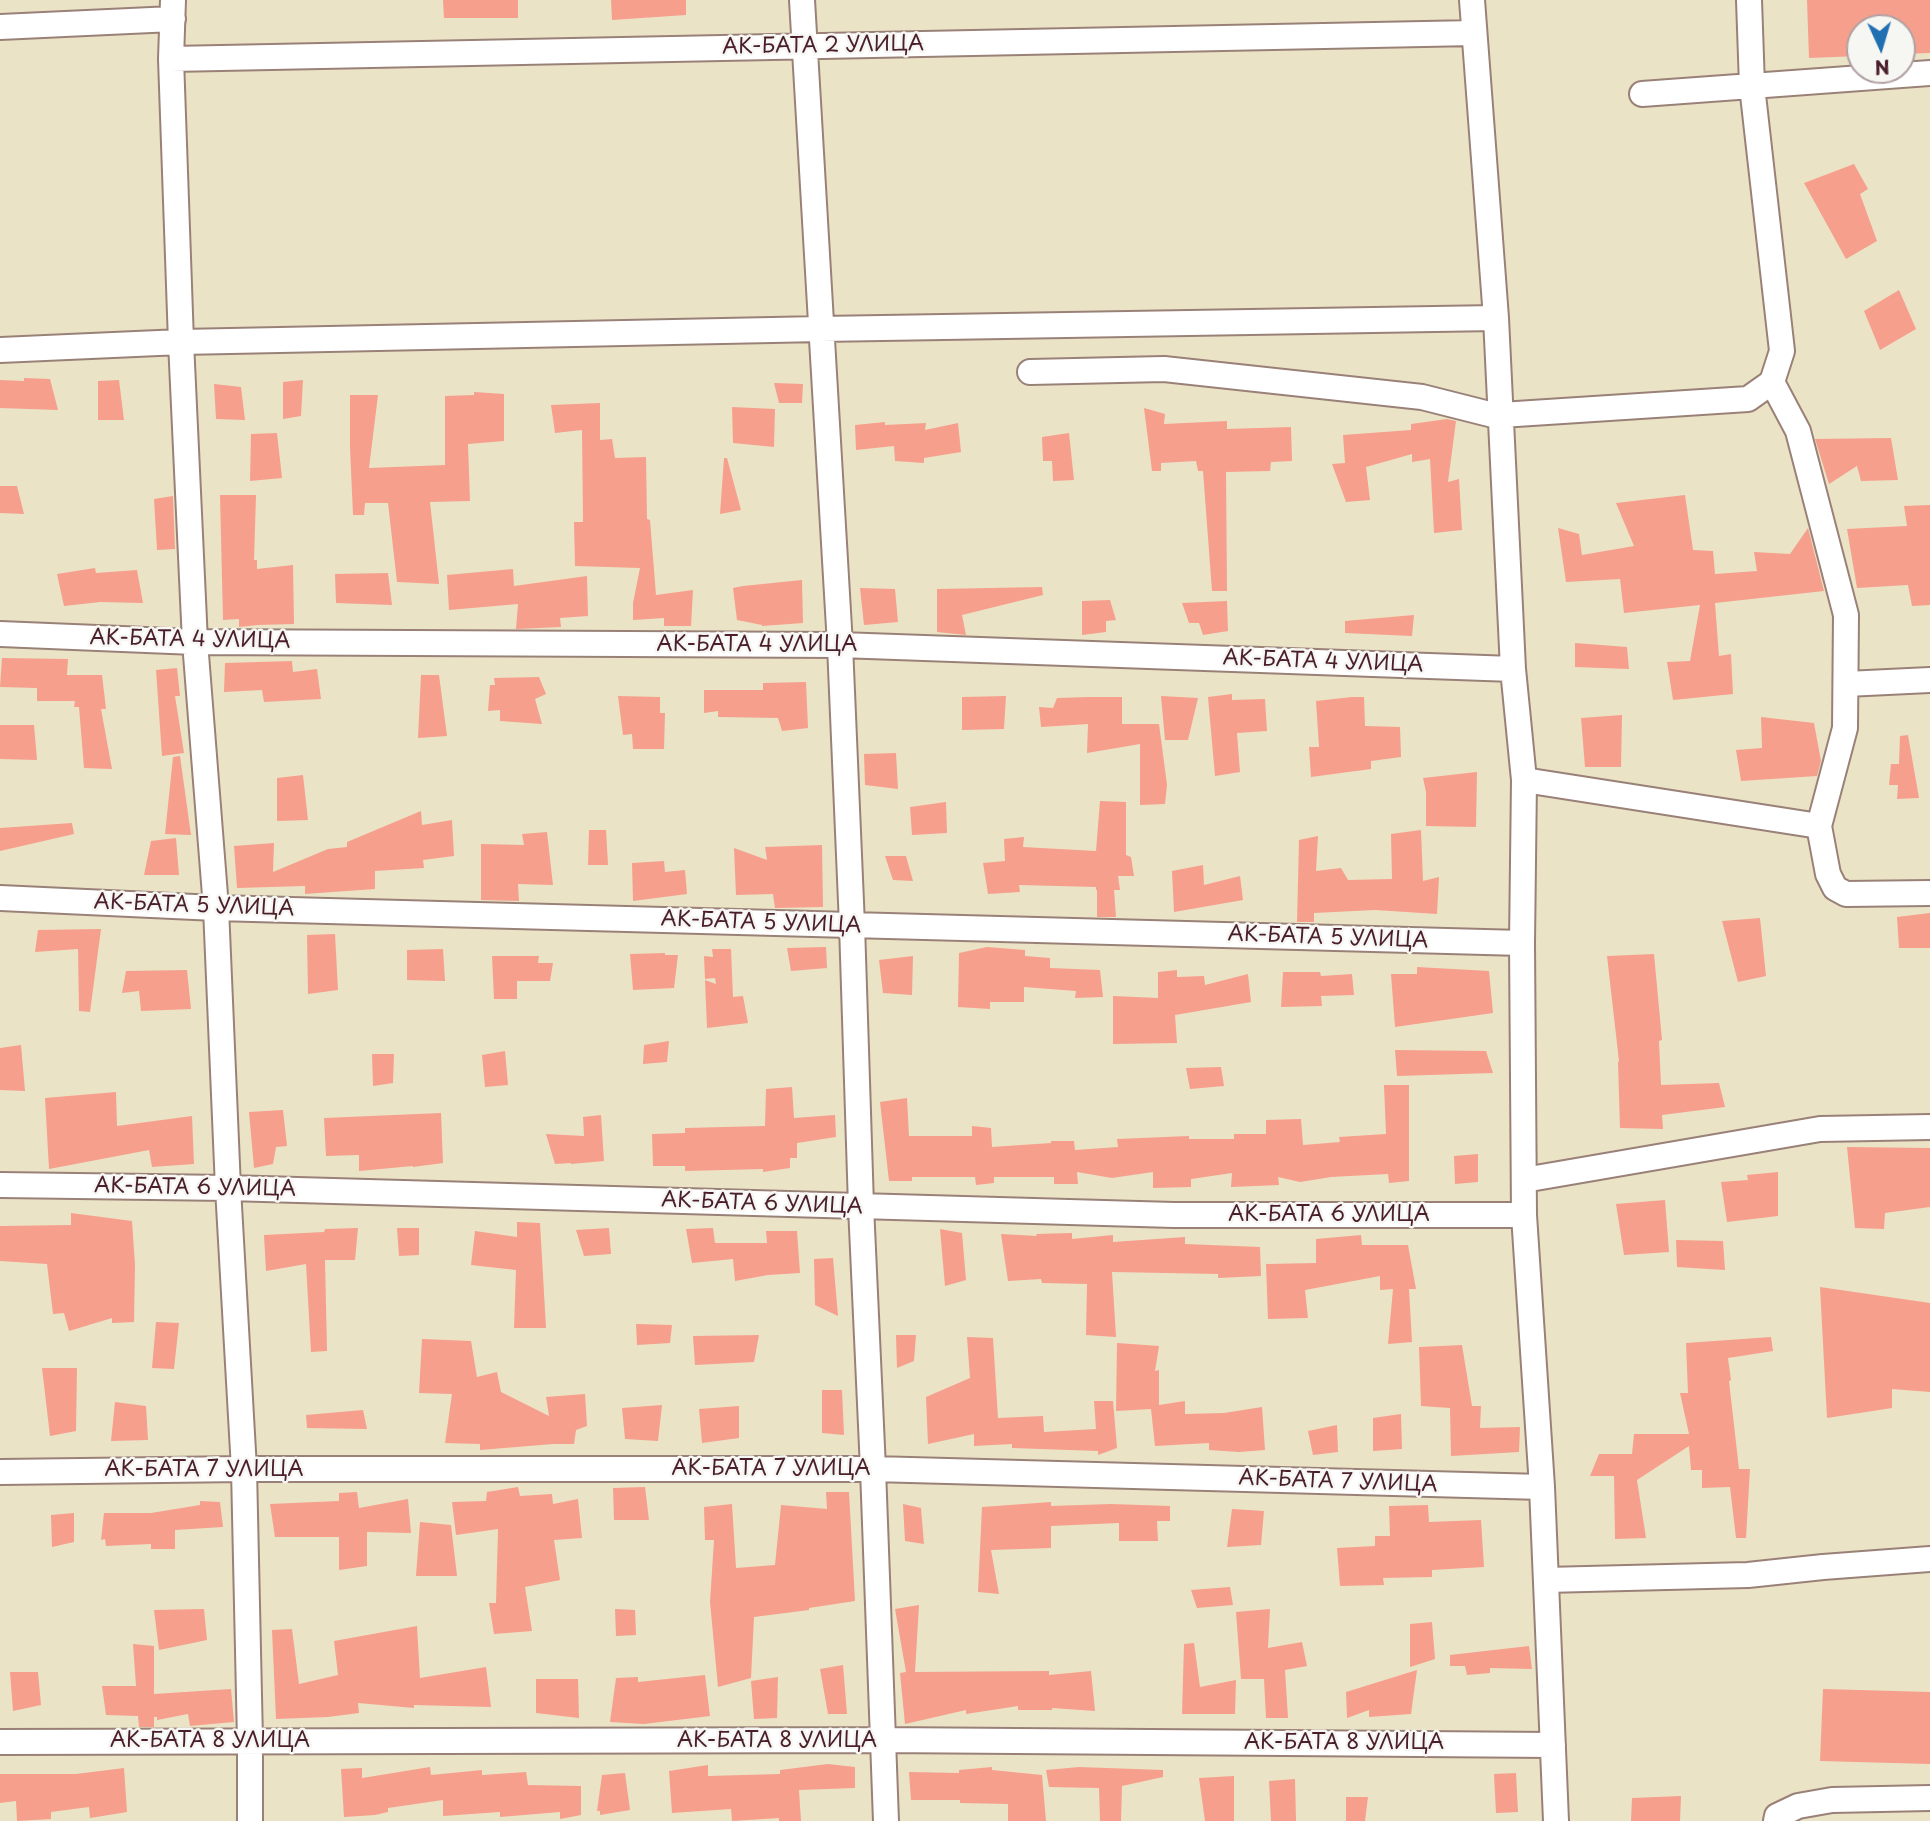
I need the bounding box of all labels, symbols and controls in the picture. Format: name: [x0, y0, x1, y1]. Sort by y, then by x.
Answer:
north arrow: [1846, 14, 1916, 84]
street label: АК-БАТА 2 УЛИЦА: [722, 32, 924, 60]
text: N: [1874, 53, 1891, 82]
street label: АК-БАТА 4 УЛИЦА: [89, 626, 291, 654]
street label: АК-БАТА 4 УЛИЦА: [657, 632, 857, 658]
street label: АК-БАТА 4 УЛИЦА: [1222, 646, 1424, 678]
street label: АК-БАТА 5 УЛИЦА: [93, 890, 295, 922]
street label: АК-БАТА 5 УЛИЦА: [660, 907, 862, 939]
street label: АК-БАТА 5 УЛИЦА: [1227, 922, 1429, 954]
street label: АК-БАТА 6 УЛИЦА: [94, 1174, 296, 1202]
street label: АК-БАТА 6 УЛИЦА: [661, 1188, 863, 1220]
street label: АК-БАТА 6 УЛИЦА: [1228, 1202, 1430, 1228]
street label: АК-БАТА 7 УЛИЦА: [672, 1456, 870, 1482]
street label: АК-БАТА 7 УЛИЦА: [105, 1457, 303, 1483]
street label: АК-БАТА 7 УЛИЦА: [1238, 1466, 1438, 1498]
street label: АК-БАТА 8 УЛИЦА: [110, 1728, 310, 1754]
street label: АК-БАТА 8 УЛИЦА: [677, 1728, 877, 1754]
street label: АК-БАТА 8 УЛИЦА: [1244, 1730, 1444, 1756]

